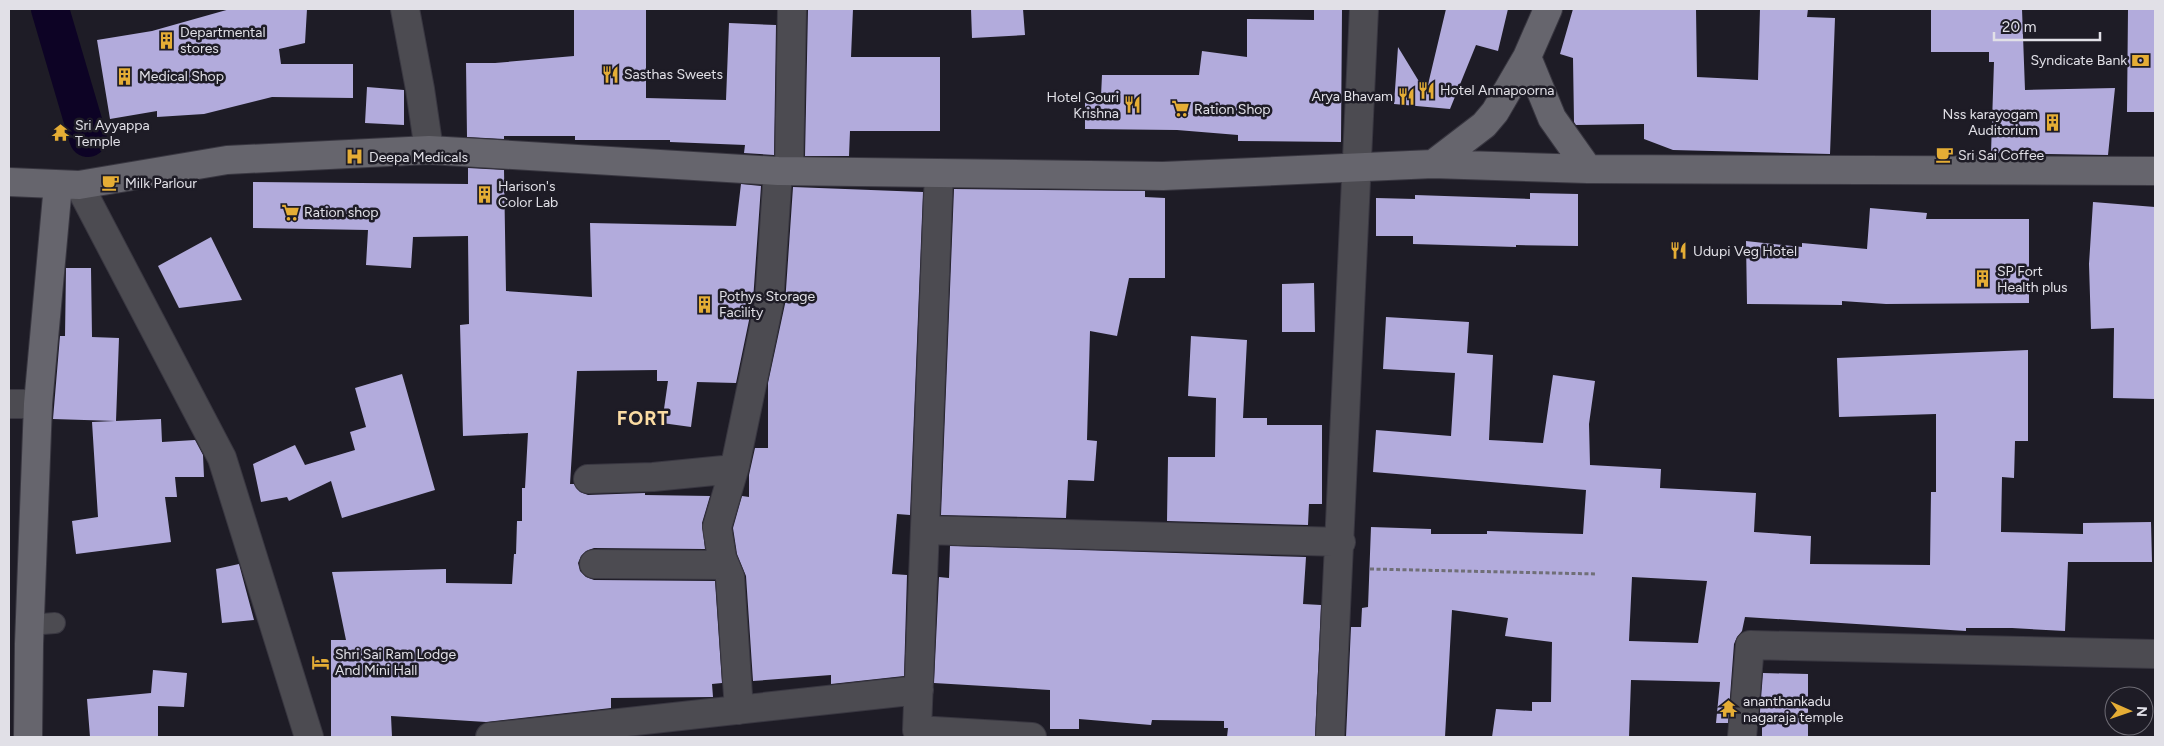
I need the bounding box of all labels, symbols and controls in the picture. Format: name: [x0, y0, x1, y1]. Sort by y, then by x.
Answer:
scale bar: [1994, 10, 2100, 42]
text: 20 m: [2002, 18, 2036, 36]
place label: Departmental stores: [180, 24, 266, 57]
building icon: Departmental stores: [156, 30, 176, 50]
bank icon: Syndicate Bank: [2131, 50, 2151, 70]
place label: Syndicate Bank: [2030, 52, 2127, 69]
restaurant icon: Sasthas Sweets: [600, 64, 620, 84]
building icon: Medical Shop: [115, 66, 135, 86]
place label: Sasthas Sweets: [624, 66, 723, 83]
place label: Medical Shop: [139, 68, 224, 85]
restaurant icon: Hotel Annapoorna: [1416, 80, 1436, 100]
place label: Hotel Annapoorna: [1440, 82, 1555, 99]
restaurant icon: Arya Bhavam: [1397, 86, 1417, 106]
place label: Arya Bhavam: [1311, 88, 1393, 105]
place label: Hotel Gouri Krishna: [1046, 89, 1119, 122]
restaurant icon: Hotel Gouri Krishna: [1123, 95, 1143, 115]
supermarket icon: Ration Shop: [1170, 99, 1190, 119]
place label: Ration Shop: [1194, 101, 1271, 118]
place label: Nss karayogam Auditorium: [1943, 106, 2038, 139]
building icon: Nss karayogam Auditorium: [2042, 112, 2062, 132]
place label: Sri Ayyappa Temple: [75, 117, 150, 150]
temple icon: Sri Ayyappa Temple: [51, 123, 71, 143]
cafe icon: Sri Sai Coffee: [1934, 145, 1954, 165]
hospital icon: Deepa Medicals: [345, 147, 365, 167]
place label: Sri Sai Coffee: [1958, 147, 2045, 164]
place label: Deepa Medicals: [369, 149, 468, 166]
cafe icon: Milk Parlour: [101, 173, 121, 193]
place label: Milk Parlour: [125, 175, 197, 192]
place label: Harison's Color Lab: [498, 178, 558, 211]
building icon: Harison's Color Lab: [474, 184, 494, 204]
supermarket icon: Ration shop: [280, 202, 300, 222]
place label: Ration shop: [304, 204, 379, 221]
restaurant icon: Udupi Veg Hotel: [1669, 241, 1689, 261]
place label: Udupi Veg Hotel: [1693, 243, 1797, 260]
place label: SP Fort Health plus: [1997, 263, 2068, 296]
building icon: SP Fort Health plus: [1973, 269, 1993, 289]
place label: Pothys Storage Facility: [719, 288, 815, 321]
building icon: Pothys Storage Facility: [695, 294, 715, 314]
district label: FORT: [617, 407, 669, 430]
place label: Shri Sai Ram Lodge And Mini Hall: [335, 646, 456, 679]
hotel icon: Shri Sai Ram Lodge And Mini Hall: [311, 652, 331, 672]
north arrow: [2104, 686, 2154, 736]
place label: ananthankadu nagaraja temple: [1743, 693, 1844, 726]
temple icon: ananthankadu nagaraja temple: [1719, 699, 1739, 719]
text: N: [2133, 706, 2150, 717]

